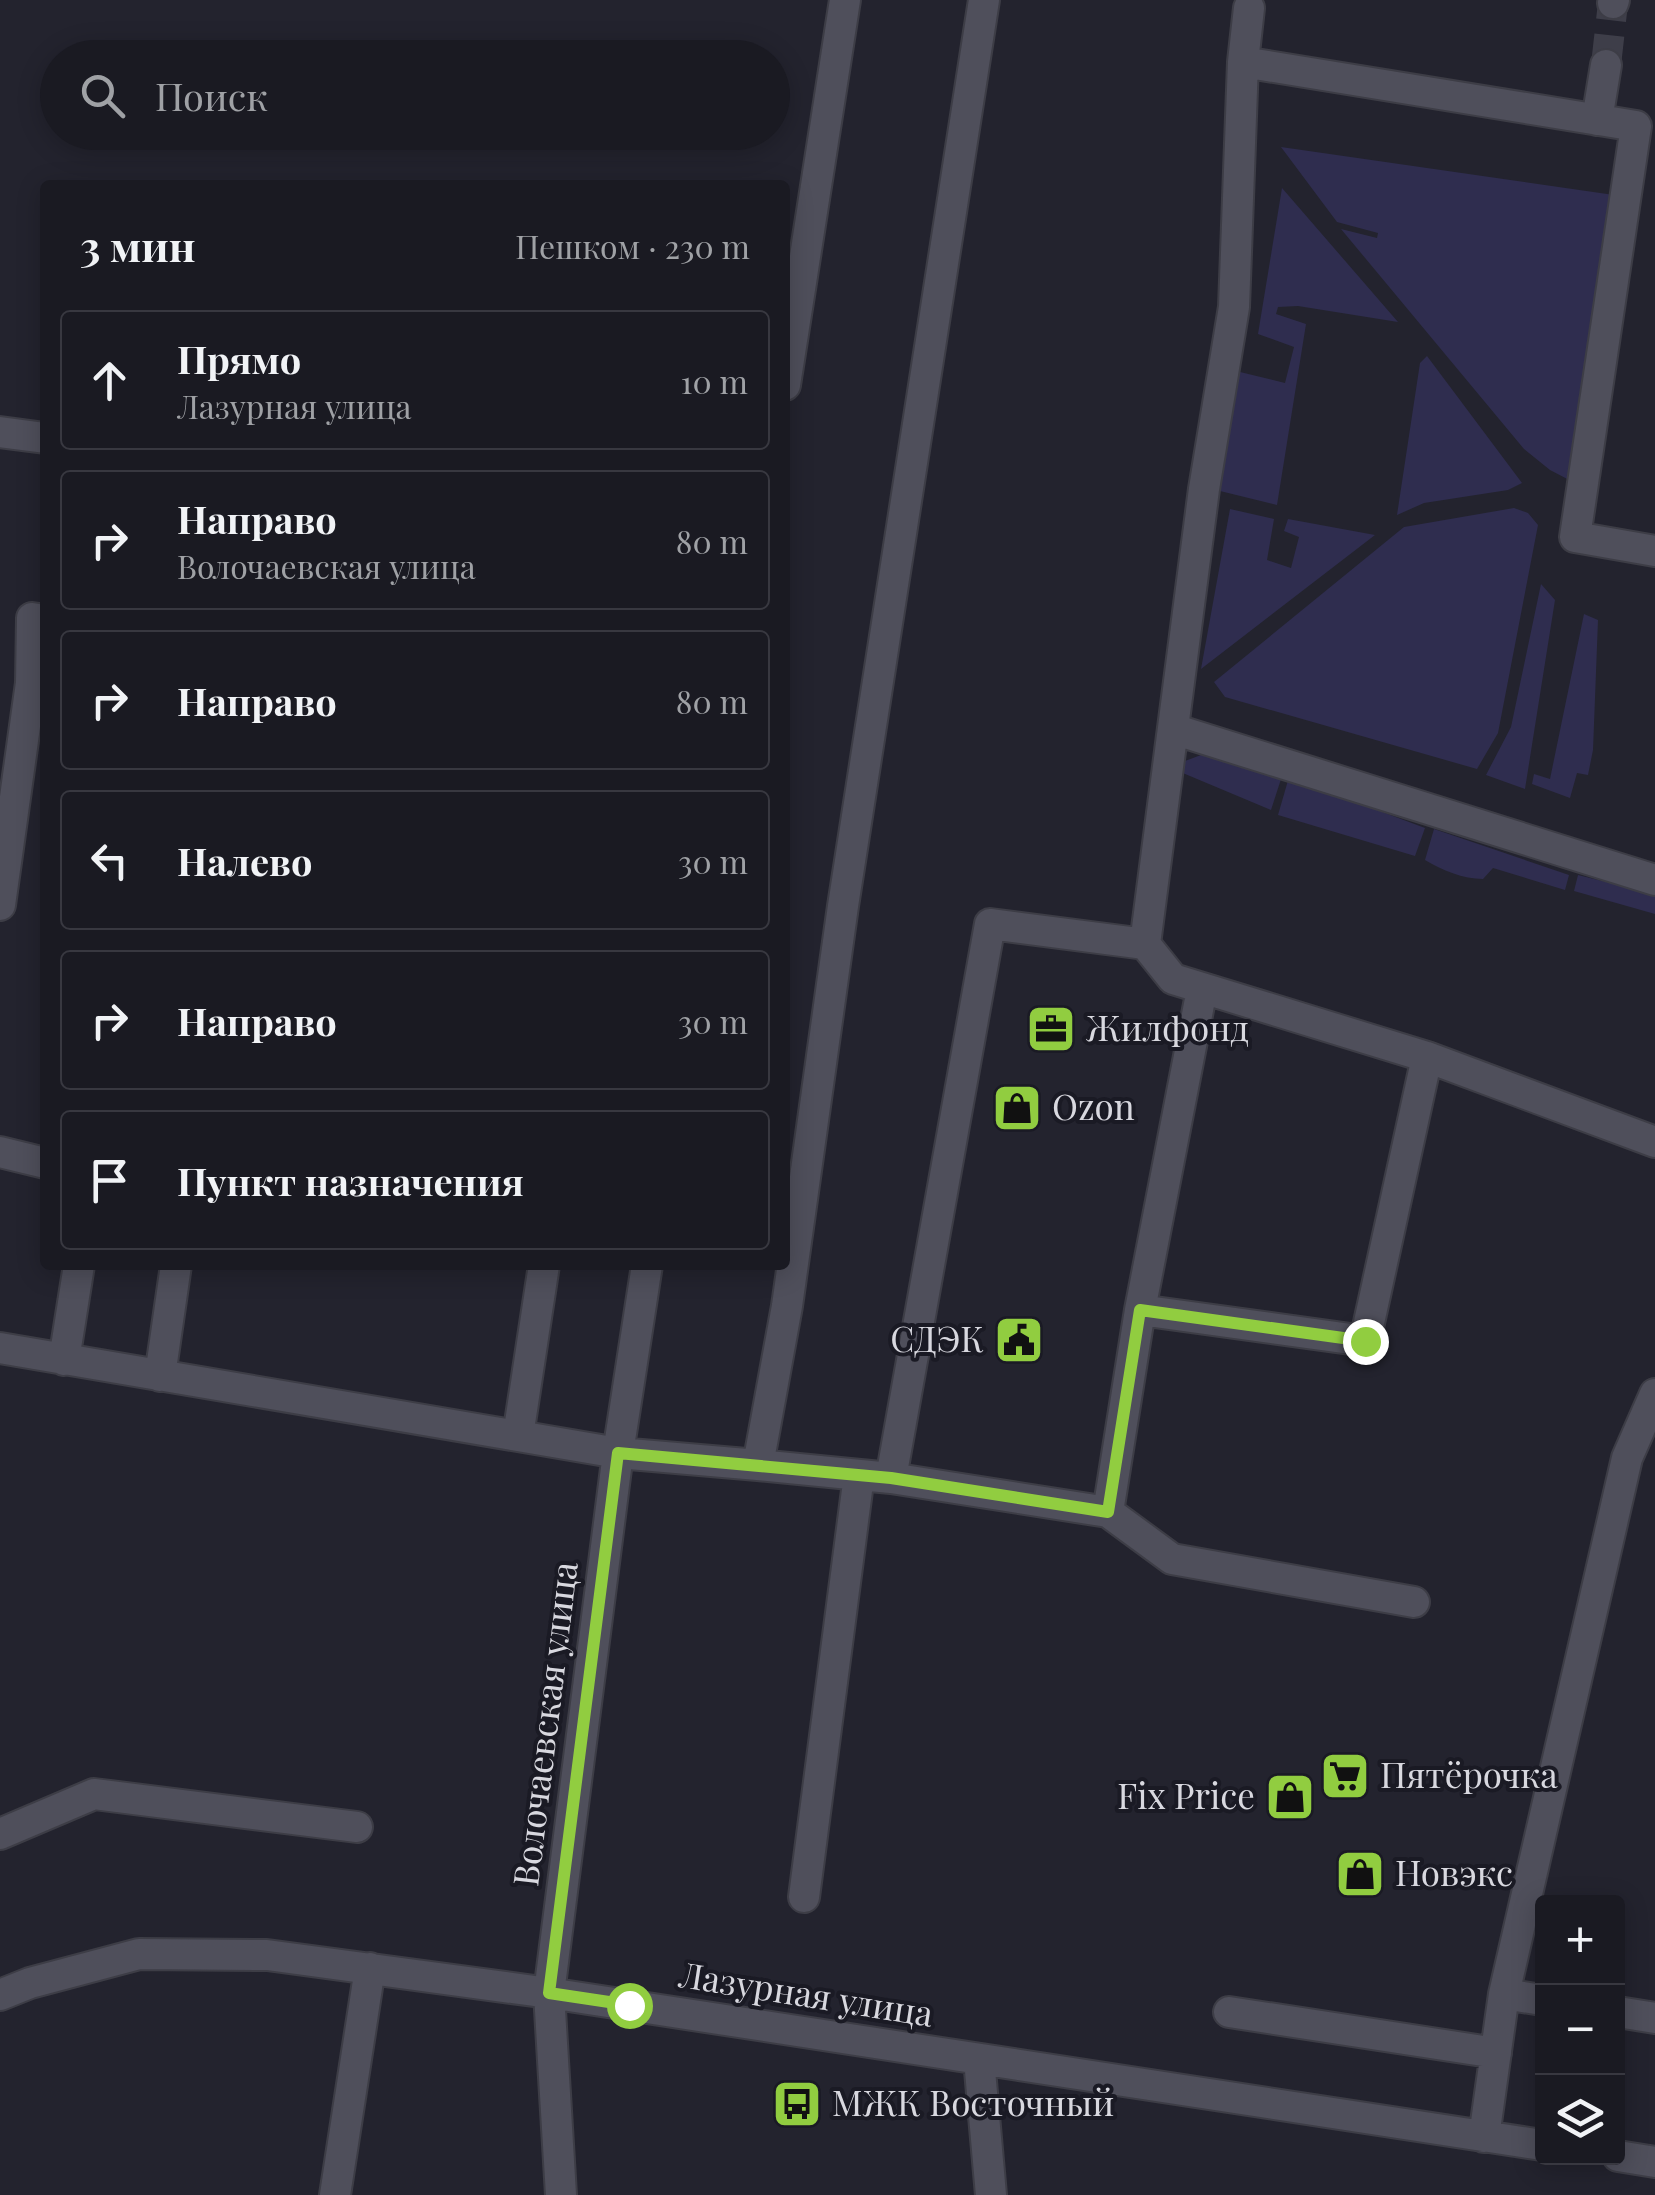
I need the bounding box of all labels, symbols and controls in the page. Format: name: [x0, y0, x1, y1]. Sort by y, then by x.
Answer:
search box: [40, 40, 790, 150]
icon: search: [75, 68, 130, 123]
text: Поиск: [155, 70, 268, 121]
text: 3 мин: [80, 217, 196, 273]
text: Пешком · 230 m: [515, 224, 750, 267]
text: Прямо: [177, 333, 301, 384]
icon: ahead: [82, 353, 137, 408]
text: 10 m: [681, 359, 748, 402]
text: Лазурная улица: [177, 384, 412, 427]
text: Направо: [177, 493, 337, 544]
icon: right: [82, 513, 137, 568]
text: 80 m: [676, 519, 748, 562]
text: Волочаевская улица: [177, 544, 476, 587]
icon: right: [82, 673, 137, 728]
text: Направо: [177, 675, 337, 726]
text: 80 m: [676, 679, 748, 722]
icon: left: [82, 833, 137, 888]
text: Налево: [177, 835, 312, 886]
text: 30 m: [678, 839, 748, 882]
icon: right: [82, 993, 137, 1048]
text: Направо: [177, 995, 337, 1046]
text: 30 m: [678, 999, 748, 1042]
office icon: Жилфонд: [1025, 1003, 1077, 1055]
place label: Жилфонд: [1086, 1003, 1249, 1050]
shop icon: Ozon: [991, 1082, 1043, 1134]
place label: Ozon: [1052, 1082, 1135, 1129]
icon: arrive: [82, 1153, 137, 1208]
text: Пункт назначения: [177, 1155, 524, 1206]
place label: СДЭК: [890, 1314, 984, 1361]
public building icon: СДЭК: [993, 1314, 1045, 1366]
route end: [1343, 1319, 1389, 1365]
street label: Волочаевская улица: [500, 1558, 587, 1889]
supermarket icon: Пятёрочка: [1319, 1750, 1371, 1802]
place label: Пятёрочка: [1380, 1750, 1558, 1797]
place label: Fix Price: [1117, 1771, 1255, 1818]
shop icon: Fix Price: [1264, 1771, 1316, 1823]
shop icon: Новэкс: [1334, 1848, 1386, 1900]
place label: Новэкс: [1395, 1848, 1513, 1895]
map controls: [1535, 1895, 1625, 2165]
button: +: [1535, 1895, 1625, 1985]
street label: Лазурная улица: [675, 1949, 937, 2036]
route start: [607, 1983, 653, 2029]
button: −: [1535, 1985, 1625, 2075]
button: layers: [1535, 2075, 1625, 2165]
bus stop icon: МЖК Восточный: [771, 2078, 823, 2130]
place label: МЖК Восточный: [832, 2078, 1114, 2125]

